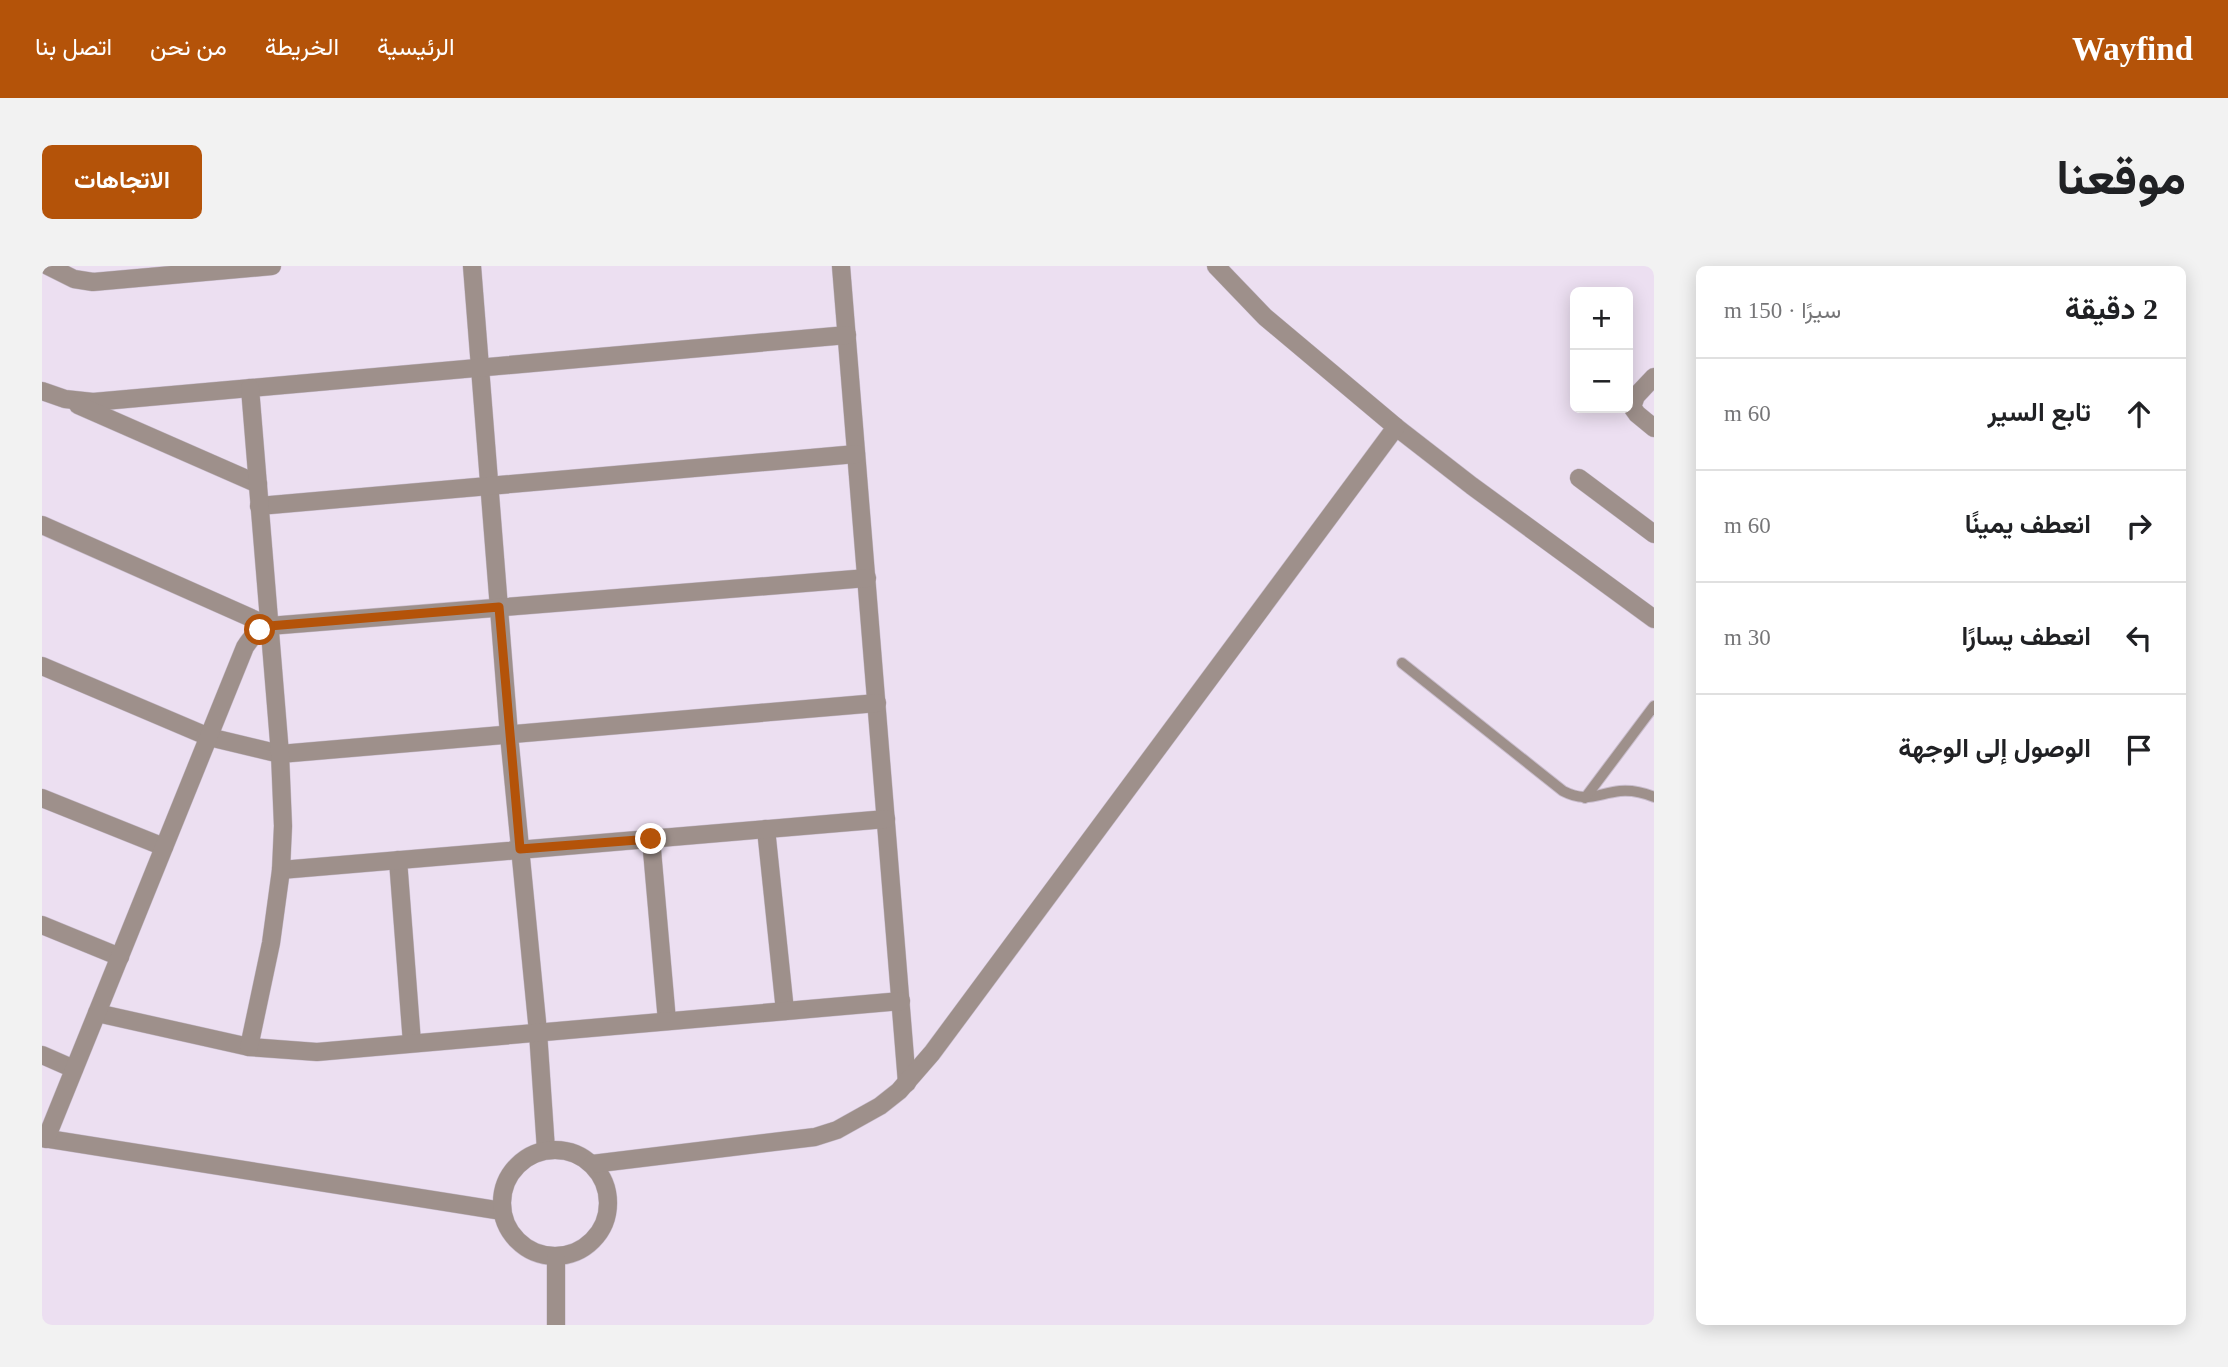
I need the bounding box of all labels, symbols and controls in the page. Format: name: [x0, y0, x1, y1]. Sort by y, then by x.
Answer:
text: Wayfind: [2072, 31, 2193, 67]
text: اتصل بنا: [35, 34, 112, 60]
text: من نحن: [150, 34, 227, 60]
text: الخريطة: [265, 34, 339, 60]
text: الرئيسية: [377, 34, 455, 60]
button: الاتجاهات: [42, 145, 202, 219]
text: موقعنا: [2056, 150, 2186, 205]
map controls: [1570, 287, 1633, 413]
button: +: [1570, 287, 1633, 350]
text: 2 دقيقة: [2065, 292, 2158, 325]
text: سيرًا · 150 m: [1724, 298, 1841, 323]
button: −: [1570, 350, 1633, 413]
icon: ahead: [2120, 395, 2158, 433]
text: تابع السير: [1988, 398, 2091, 427]
text: 60 m: [1724, 401, 1771, 426]
icon: right: [2120, 507, 2158, 545]
text: انعطف يمينًا: [1965, 510, 2091, 539]
text: 60 m: [1724, 513, 1771, 538]
route start: [244, 614, 275, 645]
icon: left: [2120, 619, 2158, 657]
text: انعطف يسارًا: [1961, 622, 2091, 651]
text: 30 m: [1724, 625, 1771, 650]
icon: arrive: [2120, 731, 2158, 769]
text: الوصول إلى الوجهة: [1898, 734, 2091, 763]
route end: [635, 823, 666, 854]

